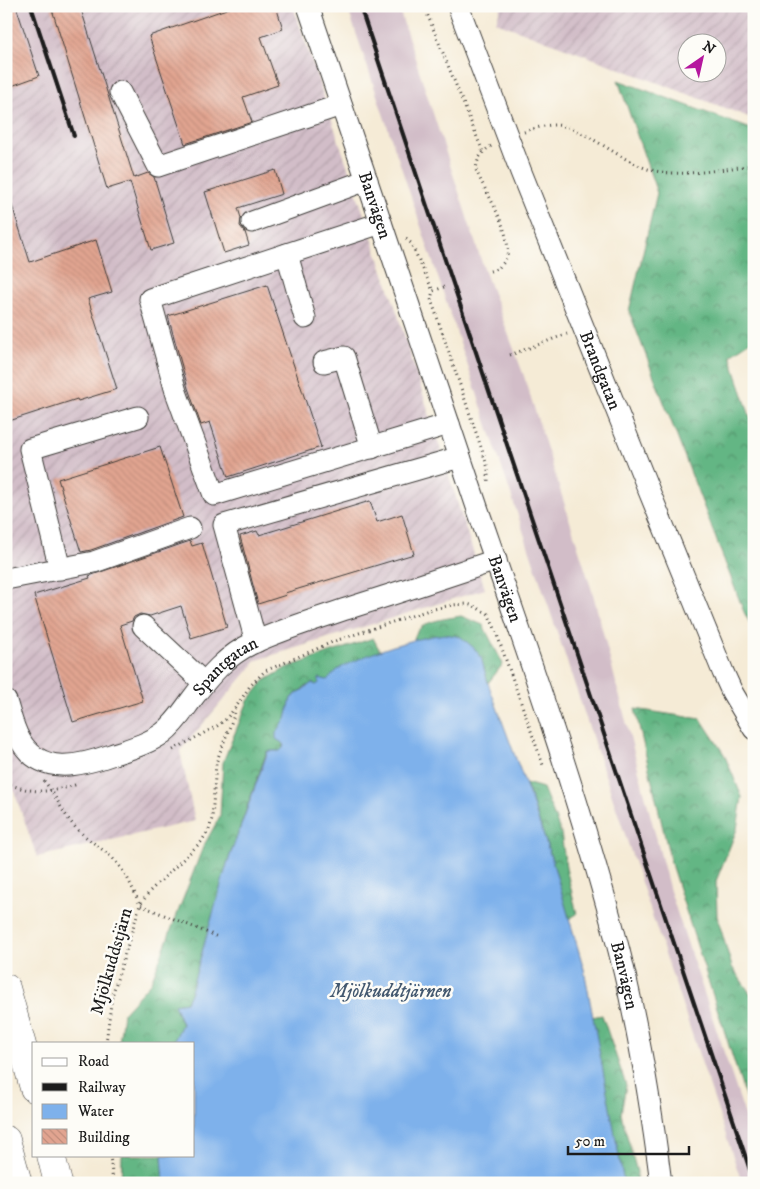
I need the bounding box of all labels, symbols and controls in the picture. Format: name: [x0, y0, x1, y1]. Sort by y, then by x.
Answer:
north arrow: [678, 32, 728, 82]
text: N: [699, 37, 719, 59]
street label: Banvägen: [353, 169, 396, 242]
street label: Brandgatan: [574, 328, 625, 414]
street label: Banvägen: [483, 552, 526, 626]
street label: Spantgatan: [188, 632, 262, 701]
street label: Mjölkuddstjärn: [86, 905, 138, 1017]
street label: Banvägen: [605, 939, 643, 1012]
water label: Mjölkuddtjärnen: [329, 980, 452, 1003]
legend: [32, 1042, 195, 1156]
text: Road: [78, 1052, 110, 1071]
text: Railway: [78, 1078, 126, 1097]
text: Water: [77, 1102, 114, 1121]
scale bar: [568, 1124, 689, 1156]
text: Building: [78, 1128, 130, 1147]
text: 50 m: [575, 1132, 605, 1151]

